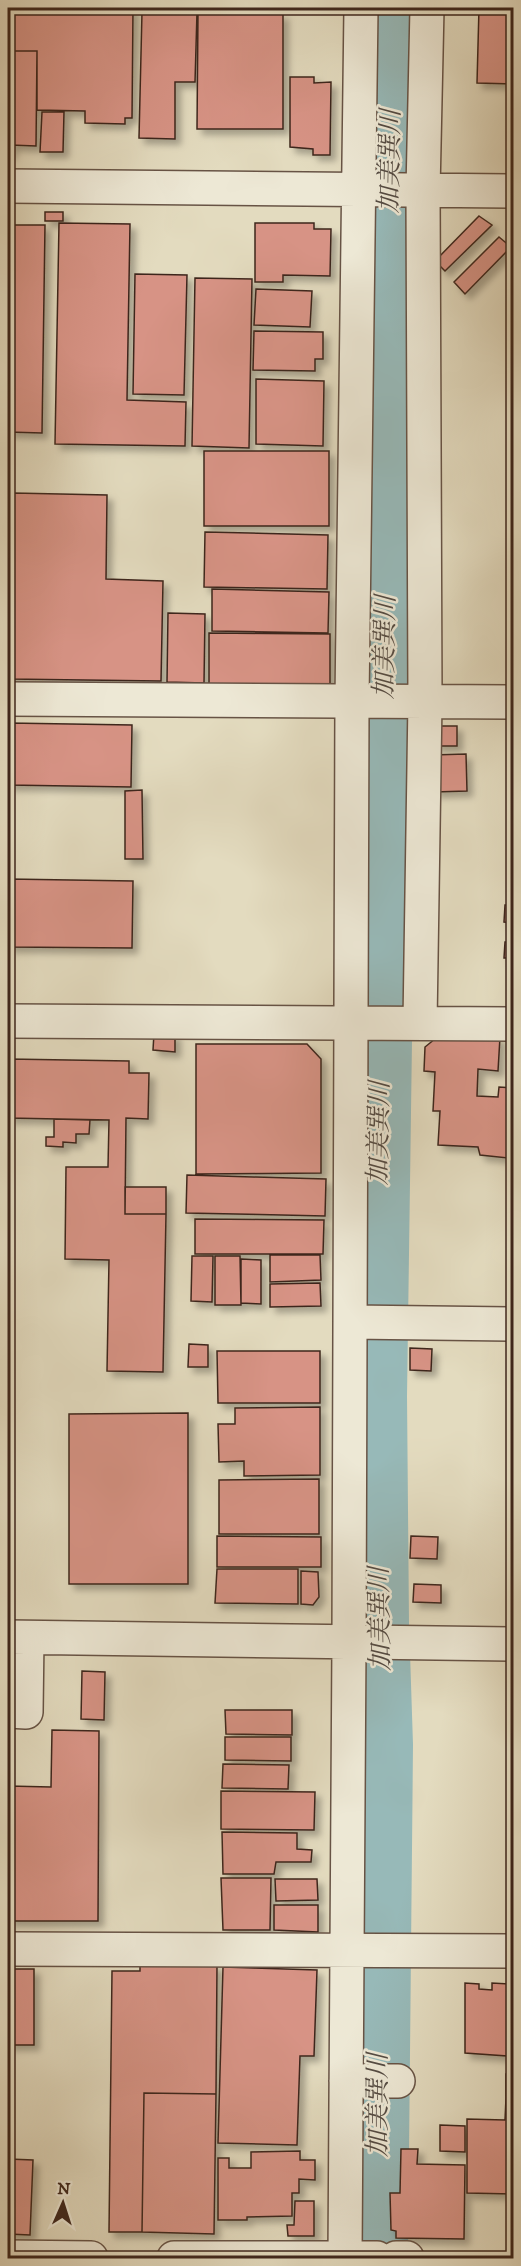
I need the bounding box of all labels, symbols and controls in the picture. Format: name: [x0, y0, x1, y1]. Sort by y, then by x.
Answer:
water label: 加美巽川: [373, 106, 408, 213]
water label: 加美巽川: [368, 592, 403, 699]
water label: 加美巽川: [362, 1078, 397, 1185]
water label: 加美巽川: [363, 1564, 398, 1671]
water label: 加美巽川: [362, 2050, 395, 2157]
north arrow: [33, 2173, 93, 2233]
text: N: [57, 2179, 71, 2199]

